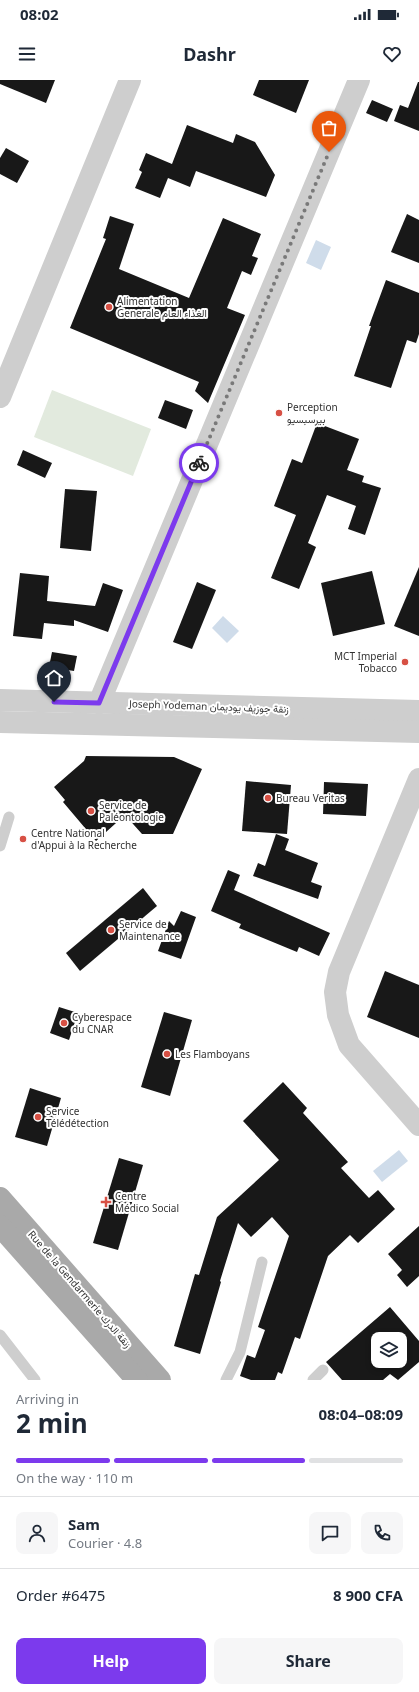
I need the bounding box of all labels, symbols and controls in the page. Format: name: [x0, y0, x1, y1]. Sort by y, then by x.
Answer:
text: 08:02: [20, 4, 59, 24]
text: Dashr: [183, 42, 236, 66]
icon: menu: [16, 43, 38, 65]
icon: heart: [381, 43, 403, 65]
pin: [312, 111, 346, 152]
icon: bag: [318, 117, 340, 139]
place label: Alimentation Generale الغذاء العام: [117, 294, 207, 320]
marker: Alimentation Generale الغذاء العام: [104, 302, 114, 312]
place label: Perception بيرسبسيو: [287, 400, 338, 426]
marker: Perception بيرسبسيو: [274, 408, 284, 418]
courier: [179, 443, 219, 483]
icon: bike: [188, 452, 210, 474]
place label: MCT Imperial Tobacco: [334, 649, 397, 675]
marker: MCT Imperial Tobacco: [400, 657, 410, 667]
pin: [37, 661, 71, 702]
icon: home: [43, 667, 65, 689]
street label: Joseph Yodeman زنقة جوزيف يوديمان: [128, 696, 289, 716]
place label: Bureau Veritas: [276, 791, 345, 805]
marker: Bureau Veritas: [263, 793, 273, 803]
place label: Service de Paléontologie: [99, 798, 164, 824]
marker: Service de Paléontologie: [86, 806, 96, 816]
place label: Centre National d'Appui à la Recherche: [31, 826, 137, 852]
marker: Centre National d'Appui à la Recherche: [18, 834, 28, 844]
place label: Service de Maintenance: [119, 917, 180, 943]
marker: Service de Maintenance: [106, 925, 116, 935]
place label: Cyberespace du CNAR: [72, 1010, 132, 1036]
marker: Cyberespace du CNAR: [59, 1018, 69, 1028]
place label: Les Flamboyans: [175, 1047, 250, 1061]
marker: Les Flamboyans: [162, 1049, 172, 1059]
place label: Service Télédétection: [46, 1104, 109, 1130]
marker: Service Télédétection: [33, 1112, 43, 1122]
place label: Centre Médico Social: [115, 1189, 179, 1215]
marker: Centre Médico Social: [100, 1196, 112, 1208]
street label: Rue de la Gendarmerie زنقة الدرك: [25, 1227, 135, 1351]
map controls: [371, 1332, 407, 1368]
button: layers: [371, 1332, 407, 1368]
text: Arriving in: [16, 1390, 79, 1408]
text: 08:04–08:09: [318, 1404, 403, 1424]
text: 2 min: [16, 1405, 88, 1441]
text: On the way · 110 m: [16, 1469, 133, 1487]
button: person: [16, 1512, 58, 1554]
button: chat: [309, 1512, 351, 1554]
button: phone: [361, 1512, 403, 1554]
text: Sam: [68, 1514, 100, 1534]
text: Courier · 4.8: [68, 1534, 142, 1552]
text: Order #6475: [16, 1585, 105, 1605]
text: 8 900 CFA: [333, 1585, 403, 1605]
button: Help: [16, 1638, 206, 1684]
button: Share: [214, 1638, 403, 1684]

